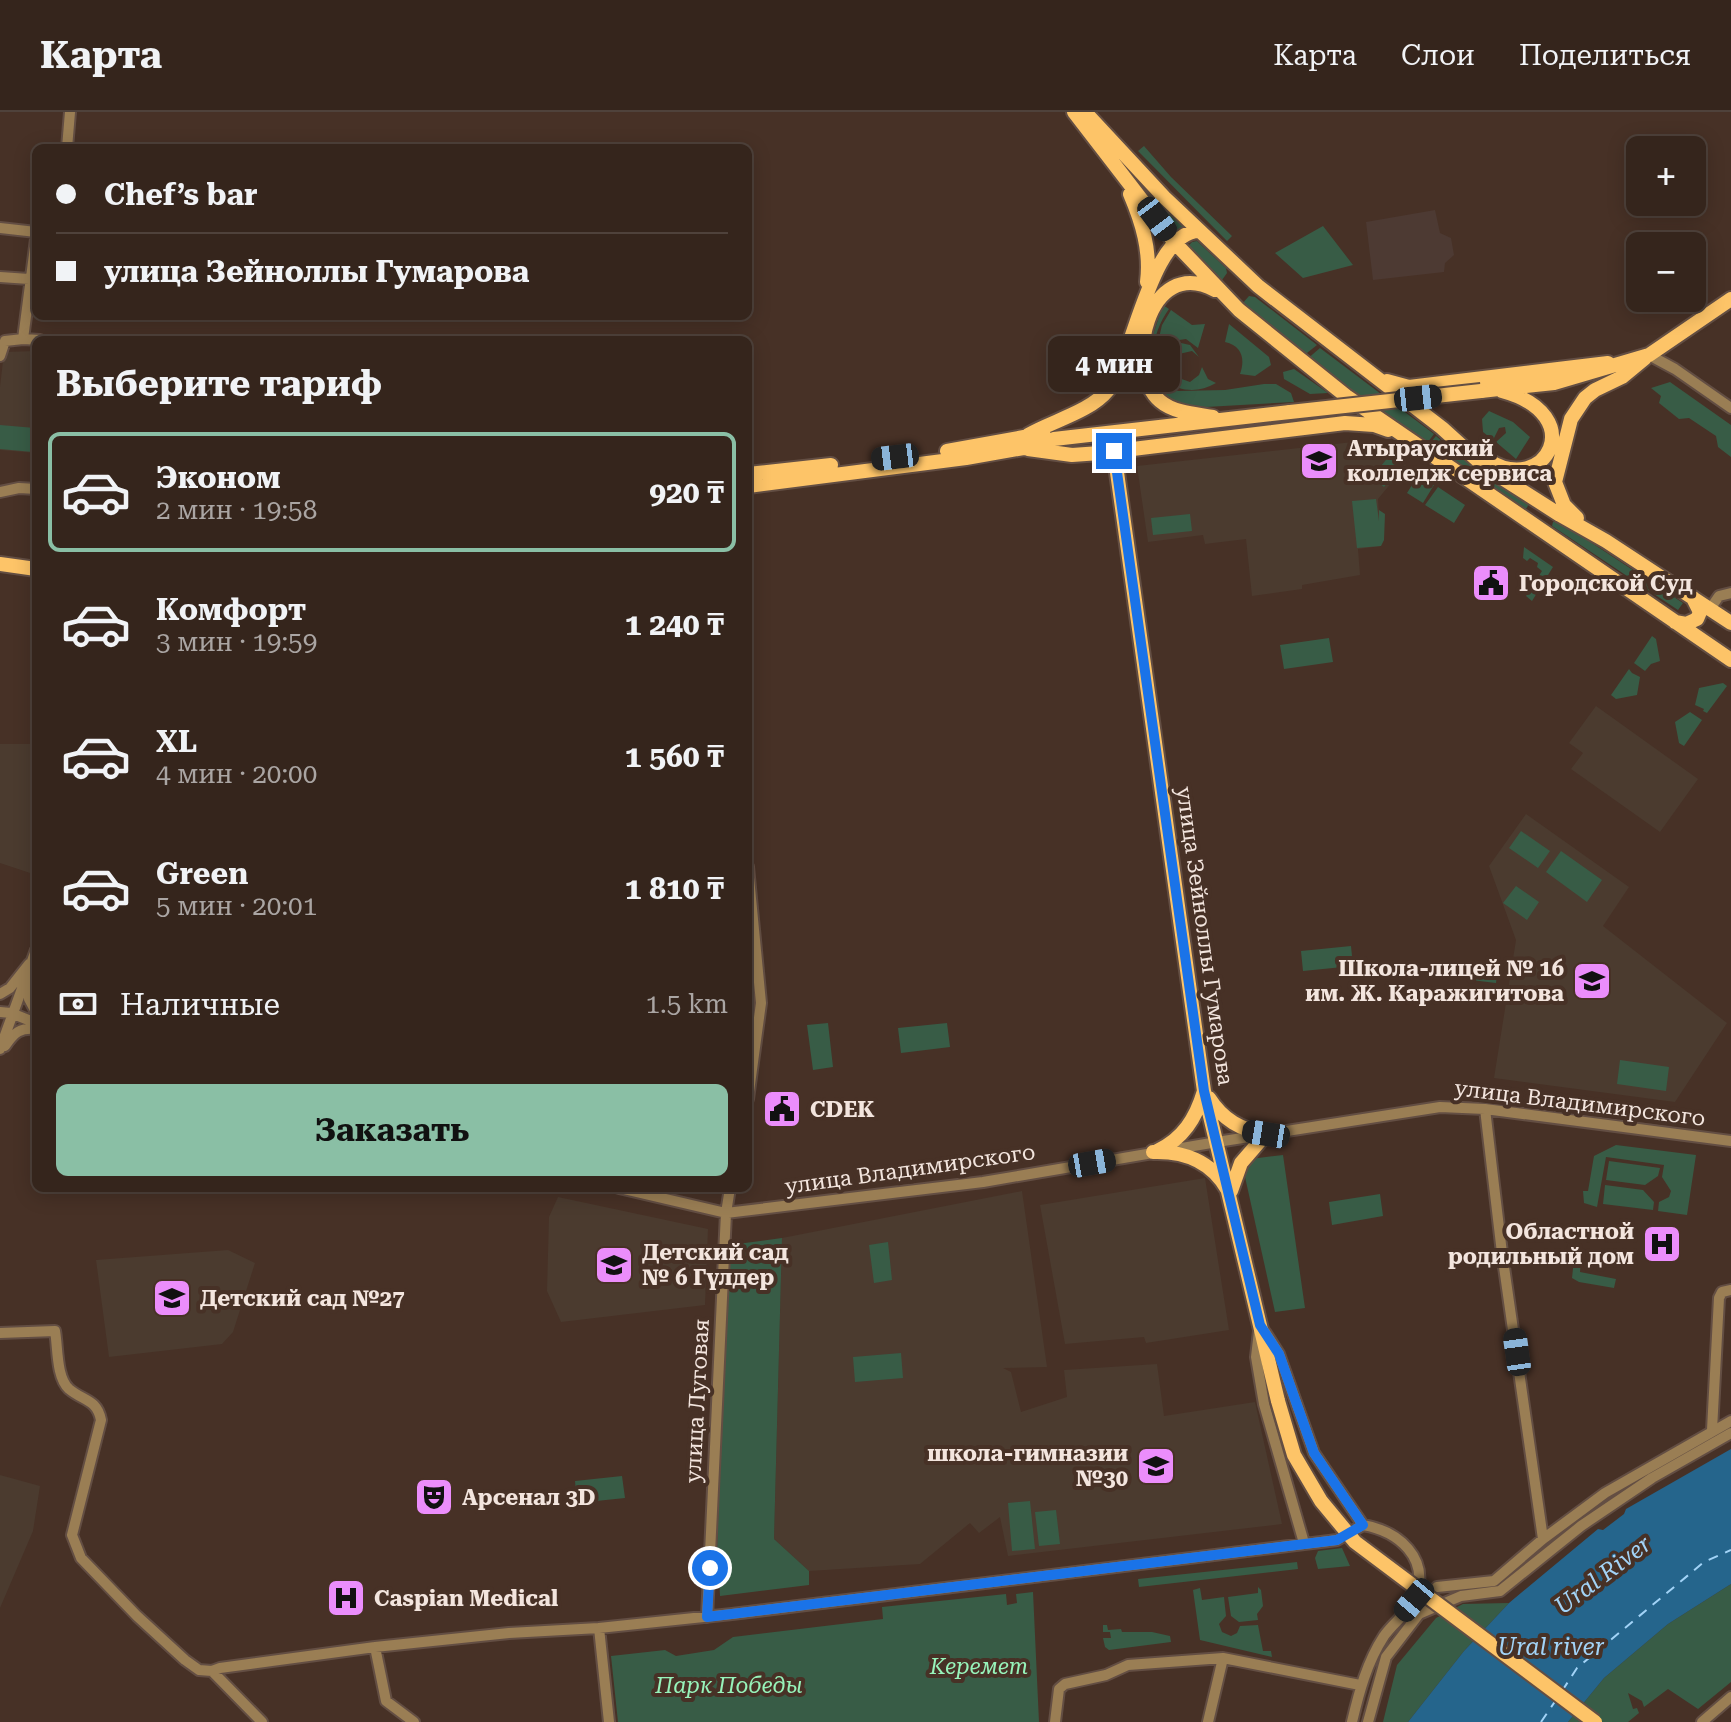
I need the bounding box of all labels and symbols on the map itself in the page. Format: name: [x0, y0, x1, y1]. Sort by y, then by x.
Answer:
car: [1133, 193, 1181, 245]
callout: 4 мин: [1048, 335, 1180, 391]
car: [1393, 384, 1443, 412]
route end: [1096, 433, 1132, 469]
place label: Атырауский колледж сервиса: [1347, 436, 1552, 486]
school or university icon: Атырауский колледж сервиса: [1298, 440, 1340, 482]
car: [870, 442, 920, 472]
public building icon: Городской Суд: [1470, 562, 1512, 604]
place label: Городской Суд: [1519, 571, 1693, 596]
street label: улица Зейноллы Гумарова: [1172, 785, 1238, 1087]
place label: Школа-лицей № 16 им. Ж. Каражигитова: [1305, 956, 1564, 1006]
school or university icon: Школа-лицей № 16 им. Ж. Каражигитова: [1571, 960, 1613, 1002]
street label: улица Владимирского: [1453, 1075, 1707, 1131]
public building icon: CDEK: [761, 1088, 803, 1130]
place label: CDEK: [810, 1097, 875, 1122]
car: [1240, 1118, 1292, 1150]
street label: улица Владимирского: [783, 1139, 1037, 1199]
car: [1066, 1147, 1118, 1179]
place label: Областной родильный дом: [1448, 1219, 1634, 1269]
hospital icon: Областной родильный дом: [1641, 1223, 1683, 1265]
place label: Детский сад № 6 Гүлдер: [642, 1240, 789, 1290]
school or university icon: Детский сад № 6 Гүлдер: [593, 1244, 635, 1286]
school or university icon: Детский сад №27: [151, 1277, 193, 1319]
place label: Детский сад №27: [200, 1286, 405, 1311]
street label: улица Луговая: [680, 1318, 714, 1484]
car: [1502, 1327, 1532, 1377]
place label: школа-гимназии №30: [927, 1441, 1128, 1491]
school or university icon: школа-гимназии №30: [1135, 1445, 1177, 1487]
theatre icon: Арсенал 3D: [413, 1476, 455, 1518]
place label: Арсенал 3D: [462, 1485, 595, 1510]
water label: Ural River: [1549, 1530, 1657, 1620]
route start: [692, 1550, 728, 1586]
car: [1389, 1574, 1439, 1626]
hospital icon: Caspian Medical: [325, 1577, 367, 1619]
place label: Caspian Medical: [374, 1586, 558, 1611]
water label: Ural river: [1497, 1633, 1605, 1661]
park label: Керемет: [929, 1654, 1028, 1679]
park label: Парк Победы: [654, 1673, 803, 1698]

